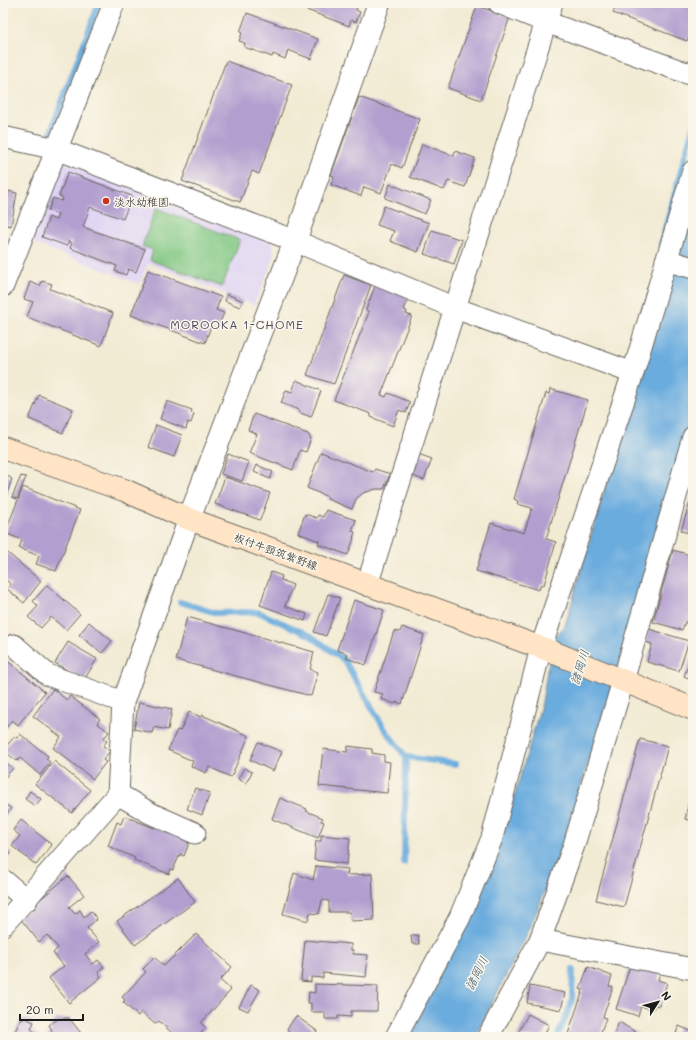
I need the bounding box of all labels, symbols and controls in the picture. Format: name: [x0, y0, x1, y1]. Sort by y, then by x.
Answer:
place label: 淡水幼稚園: [114, 194, 169, 209]
marker: 淡水幼稚園: [101, 196, 111, 206]
district label: MOROOKA 1-CHOME: [170, 316, 304, 332]
street label: 板付牛頸筑紫野線: [232, 529, 320, 573]
water label: 諸岡川: [566, 647, 592, 687]
water label: 諸岡川: [461, 953, 491, 993]
north arrow: [638, 982, 678, 1022]
text: N: [658, 988, 675, 1004]
scale bar: [20, 996, 83, 1022]
text: 20 m: [26, 1001, 54, 1017]

